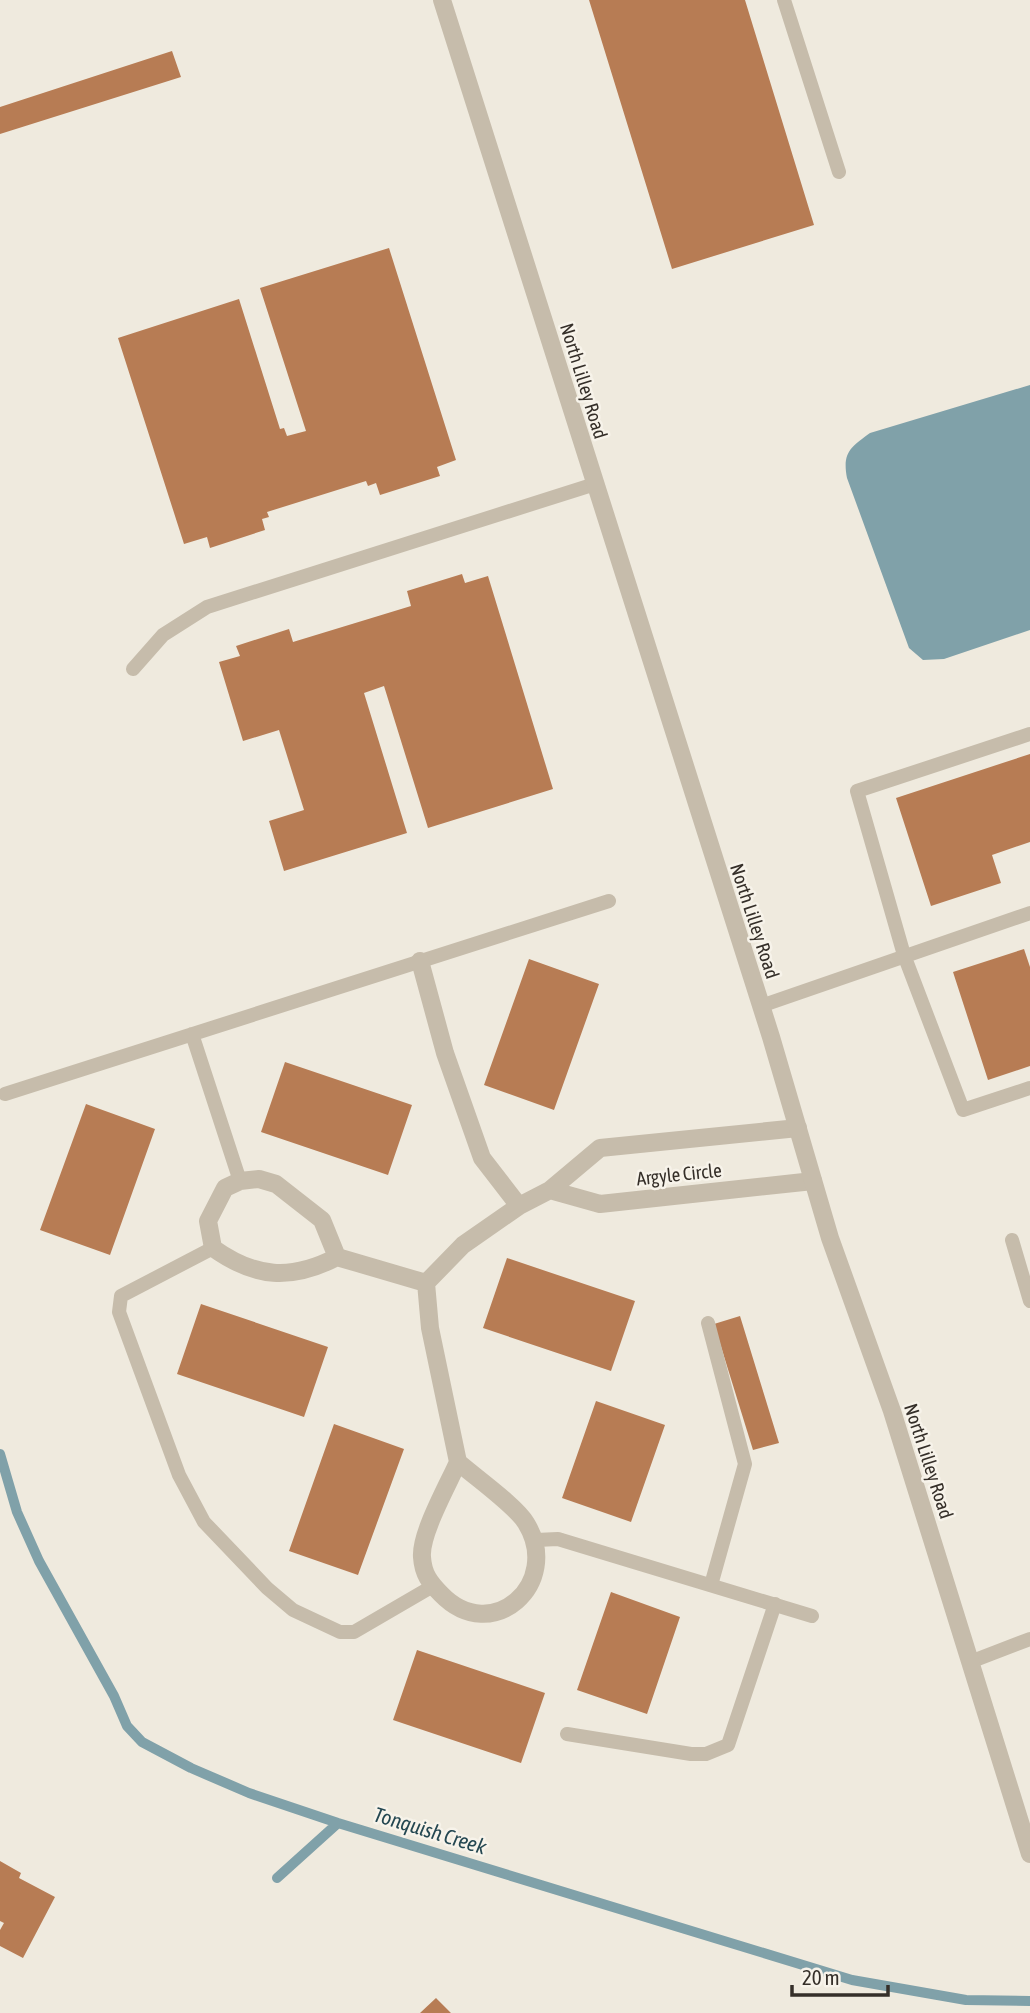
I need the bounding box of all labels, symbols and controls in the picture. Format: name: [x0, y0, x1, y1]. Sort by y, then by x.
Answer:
street label: North Lilley Road: [556, 321, 612, 441]
street label: North Lilley Road: [726, 861, 784, 981]
street label: Argyle Circle: [635, 1159, 723, 1189]
street label: North Lilley Road: [900, 1401, 958, 1521]
water label: Tonquish Creek: [371, 1802, 490, 1859]
scale bar: [792, 1954, 888, 1998]
text: 20 m: [802, 1965, 840, 1989]

